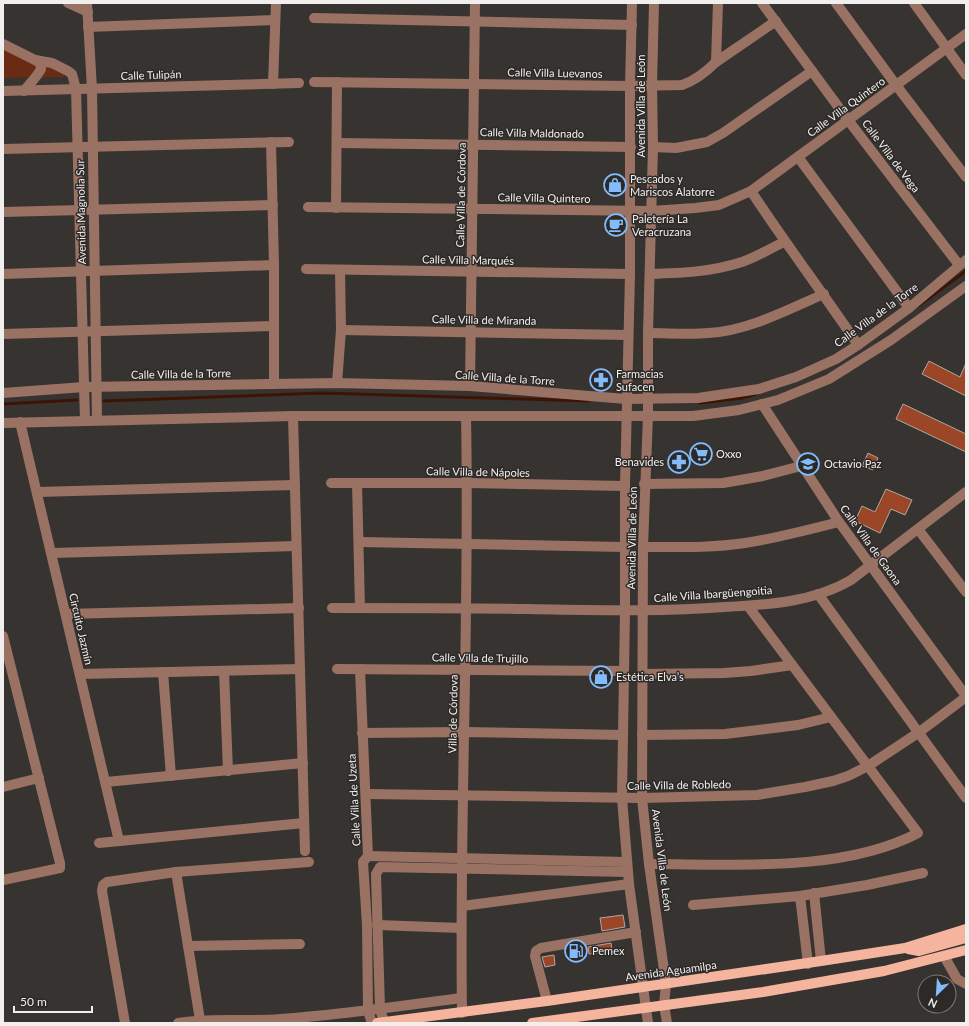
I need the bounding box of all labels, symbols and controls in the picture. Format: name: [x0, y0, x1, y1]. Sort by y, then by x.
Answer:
street label: Avenida Villa de León: [634, 55, 647, 157]
street label: Calle Villa Luevanos: [507, 65, 603, 80]
street label: Calle Tulipán: [120, 67, 182, 82]
street label: Calle Villa Quintero: [804, 74, 887, 139]
street label: Calle Villa de Vega: [860, 117, 923, 195]
street label: Calle Villa Maldonado: [480, 125, 584, 140]
street label: Calle Villa de Córdova: [453, 142, 468, 248]
street label: Avenida Magnolia Sur: [73, 160, 88, 264]
shop icon: Pescados y Mariscos Alatorre: [602, 172, 628, 198]
place label: Pescados y Mariscos Alatorre: [630, 172, 715, 198]
street label: Calle Villa Quintero: [497, 190, 591, 205]
cafe icon: Paletería La Veracruzana: [603, 212, 629, 238]
place label: Paletería La Veracruzana: [632, 212, 691, 238]
street label: Calle Villa Marqués: [422, 252, 514, 267]
street label: Calle Villa de la Torre: [831, 280, 920, 349]
street label: Calle Villa de Miranda: [432, 312, 536, 327]
street label: Calle Villa de la Torre: [131, 366, 231, 381]
pharmacy icon: Farmacias Sufacen: [588, 367, 614, 393]
place label: Farmacias Sufacen: [616, 367, 664, 393]
street label: Calle Villa de la Torre: [455, 368, 556, 387]
supermarket icon: Oxxo: [688, 441, 714, 467]
place label: Oxxo: [716, 447, 742, 460]
pharmacy icon: Benavides: [666, 449, 692, 475]
school or university icon: Octavio Paz: [795, 451, 821, 477]
place label: Benavides: [615, 455, 664, 468]
place label: Octavio Paz: [824, 457, 882, 470]
street label: Calle Villa de Nápoles: [426, 464, 530, 479]
street label: Avenida Villa de León: [624, 486, 639, 590]
street label: Calle Villa de Gaona: [838, 502, 905, 587]
street label: Calle Villa Ibargüengoitia: [653, 583, 773, 604]
street label: Circuito Jazmín: [67, 592, 96, 666]
street label: Calle Villa de Trujillo: [432, 650, 528, 665]
shop icon: Estética Elva’s: [588, 664, 614, 690]
place label: Estética Elva’s: [616, 670, 684, 683]
street label: Villa de Córdova: [445, 674, 460, 754]
street label: Calle Villa de Uzeta: [345, 753, 362, 847]
street label: Calle Villa de Robledo: [627, 777, 731, 792]
street label: Avenida Villa de León: [650, 808, 675, 912]
fuel station icon: Pemex: [563, 938, 589, 964]
place label: Pemex: [592, 944, 625, 957]
street label: Avenida Aguamilpa: [625, 958, 717, 983]
north arrow: [917, 974, 957, 1014]
scale bar: [14, 988, 92, 1014]
text: 50 m: [20, 994, 47, 1009]
text: N: [926, 996, 939, 1011]

